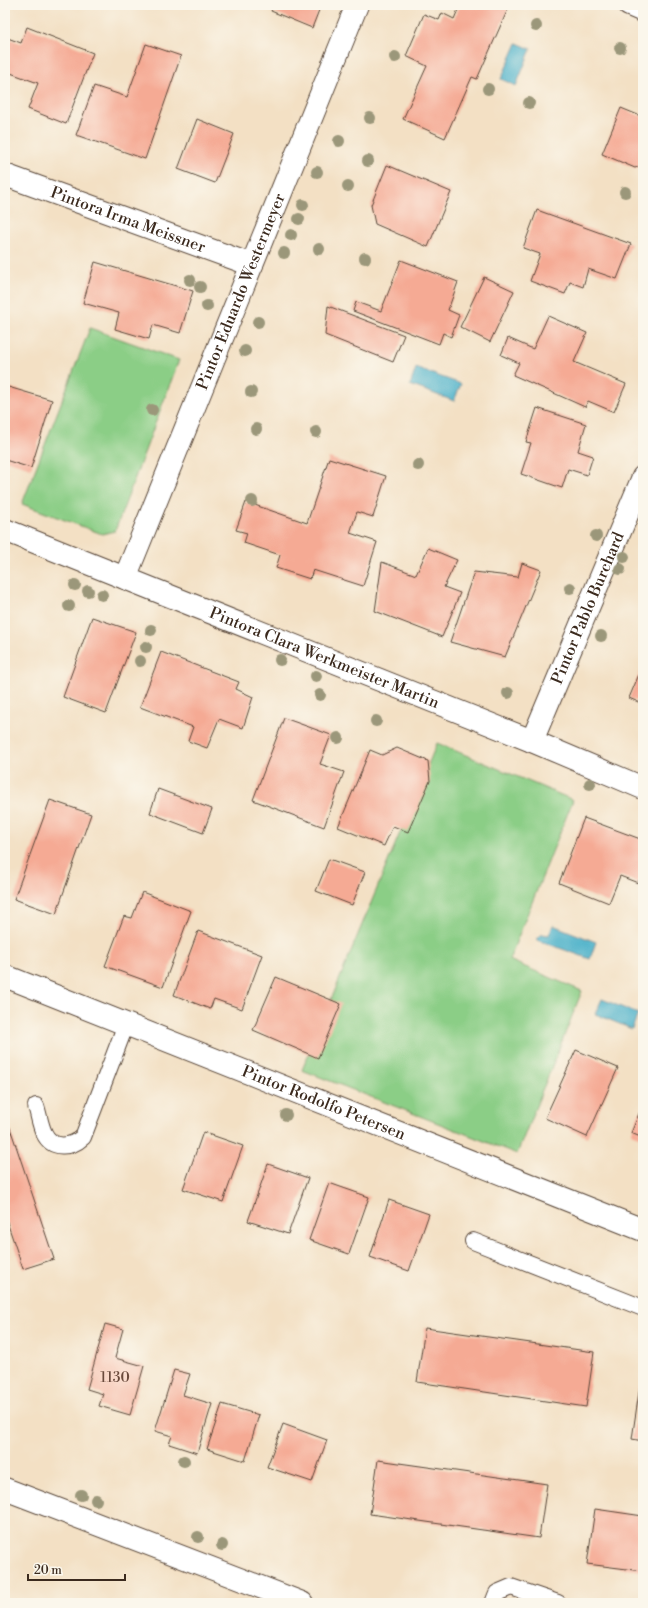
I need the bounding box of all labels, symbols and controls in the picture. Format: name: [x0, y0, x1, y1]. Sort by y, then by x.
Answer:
street label: Pintora Irma Meissner: [48, 182, 208, 257]
street label: Pintor Eduardo Westermeyer: [192, 190, 290, 393]
street label: Pintor Pablo Burchard: [547, 529, 629, 687]
street label: Pintora Clara Werkmeister Martin: [207, 603, 443, 713]
street label: Pintor Rodolfo Petersen: [239, 1061, 409, 1145]
house number: 1130: [100, 1369, 130, 1387]
scale bar: [28, 1556, 125, 1582]
text: 20 m: [34, 1563, 62, 1578]

